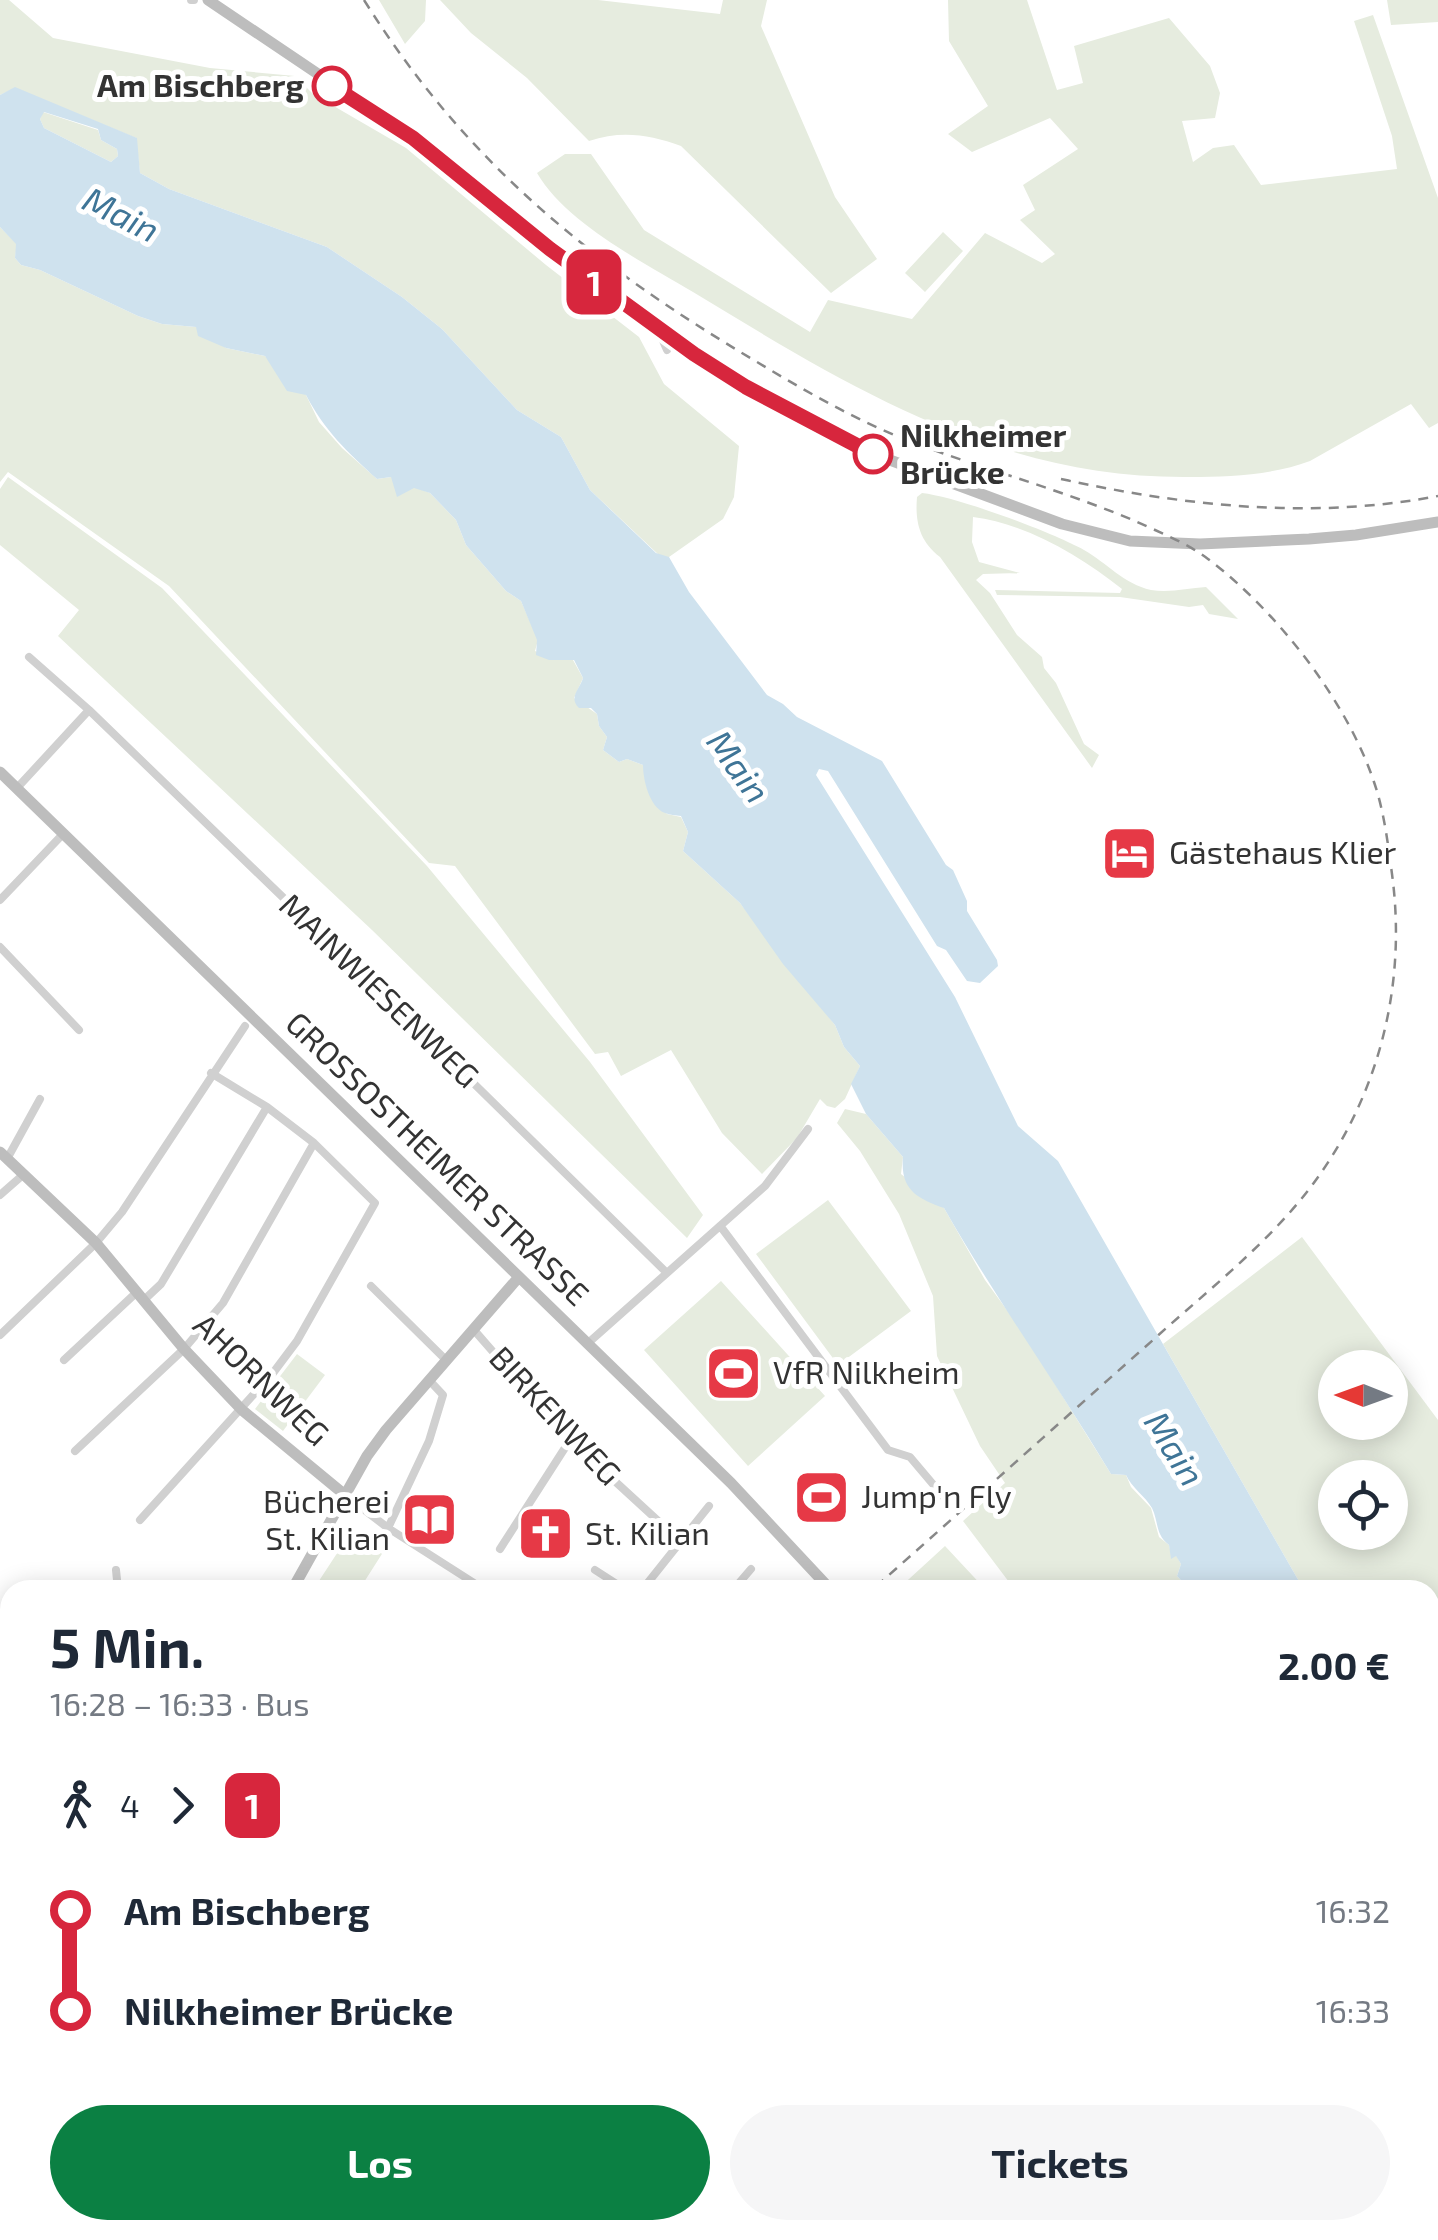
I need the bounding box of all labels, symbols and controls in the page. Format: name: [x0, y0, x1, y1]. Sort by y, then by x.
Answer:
place label: Am Bischberg: [97, 65, 304, 103]
marker: Am Bischberg: [313, 67, 351, 105]
water label: Main: [77, 176, 167, 250]
line badge: 1: [562, 250, 626, 314]
text: 1: [586, 261, 602, 303]
place label: Nilkheimer Brücke: [900, 415, 1067, 490]
marker: Nilkheimer Brücke: [854, 435, 892, 473]
water label: Main: [699, 721, 780, 810]
hotel icon: Gästehaus Klier: [1100, 823, 1160, 883]
place label: Gästehaus Klier: [1169, 832, 1397, 870]
street label: MAINWIESENWEG: [273, 885, 488, 1094]
street label: GROSSOSTHEIMER STRASSE: [279, 1003, 598, 1312]
street label: AHORNWEG: [187, 1305, 338, 1452]
street label: BIRKENWEG: [483, 1338, 630, 1492]
sports icon: VfR Nilkheim: [704, 1343, 764, 1403]
north arrow: [1318, 1350, 1408, 1440]
map controls: [1318, 1350, 1408, 1550]
place label: VfR Nilkheim: [773, 1352, 960, 1390]
water label: Main: [1137, 1403, 1215, 1493]
button: locate: [1318, 1460, 1408, 1550]
sports icon: Jump'n Fly: [792, 1467, 852, 1527]
place label: Jump'n Fly: [861, 1476, 1012, 1514]
place label: Bücherei St. Kilian: [263, 1481, 390, 1556]
library icon: Bücherei St. Kilian: [399, 1490, 459, 1550]
church icon: St. Kilian: [516, 1504, 576, 1564]
place label: St. Kilian: [585, 1513, 710, 1551]
text: 5 Min.: [50, 1613, 204, 1679]
text: 2.00 €: [1278, 1642, 1390, 1688]
text: 16:28 – 16:33 · Bus: [50, 1684, 310, 1722]
icon: walk: [50, 1778, 105, 1833]
icon: forward: [155, 1778, 210, 1833]
text: 1: [245, 1784, 260, 1826]
text: 4: [120, 1786, 140, 1824]
text: Am Bischberg: [124, 1887, 370, 1933]
text: 16:32: [1316, 1891, 1390, 1929]
text: Nilkheimer Brücke: [124, 1987, 453, 2033]
text: 16:33: [1316, 1991, 1390, 2029]
button: Los: [50, 2105, 710, 2220]
button: Tickets: [730, 2105, 1390, 2220]

